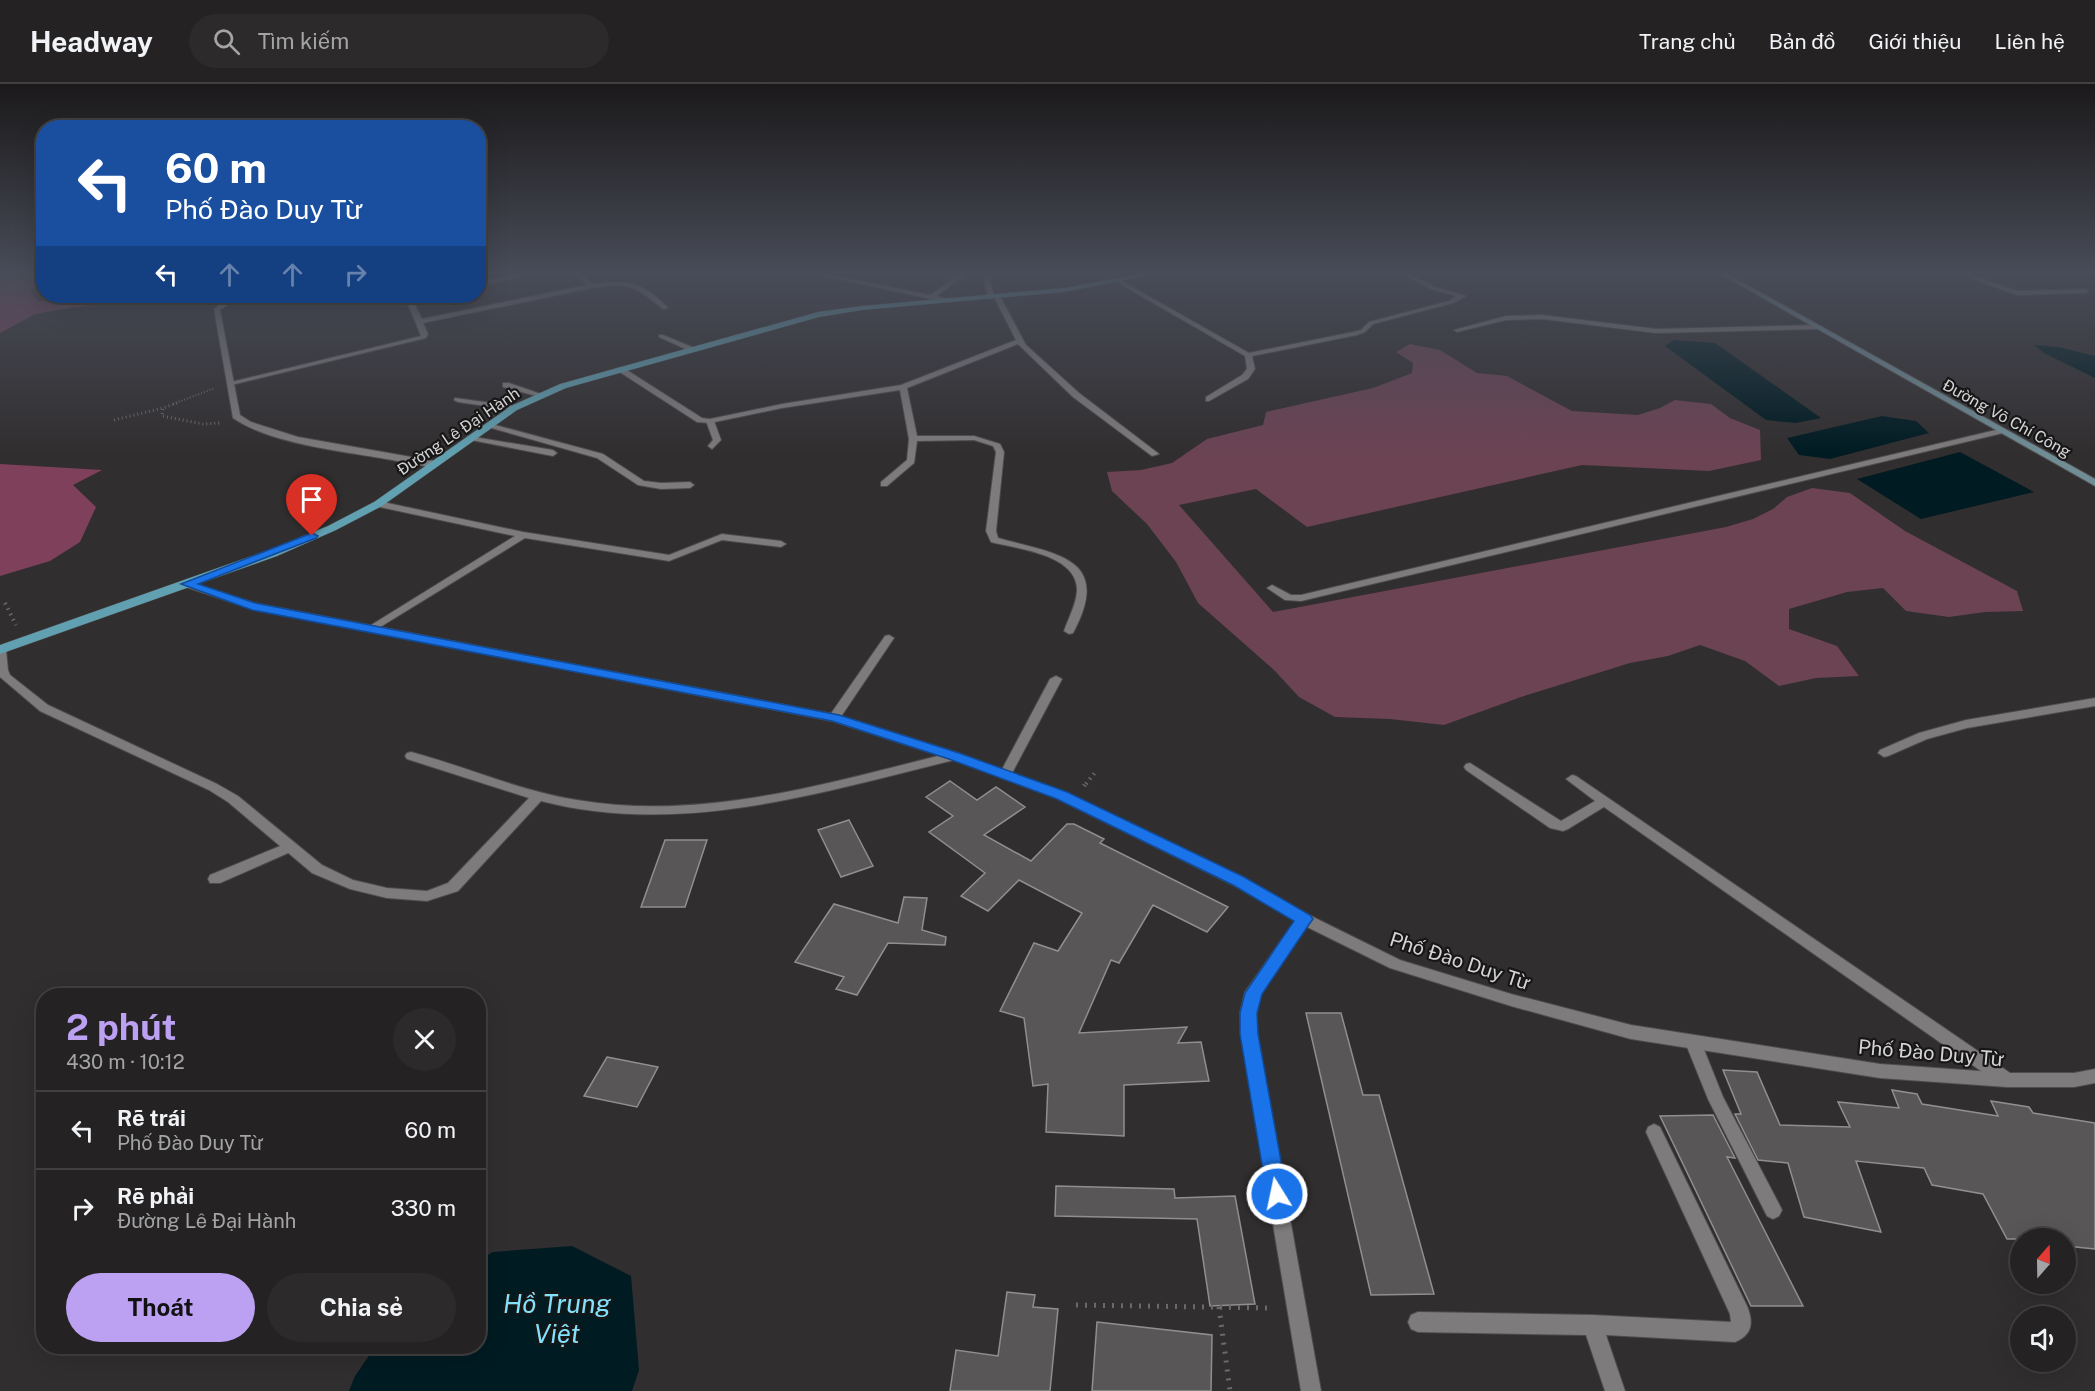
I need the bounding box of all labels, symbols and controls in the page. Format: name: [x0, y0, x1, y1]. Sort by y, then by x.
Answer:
search box: [189, 14, 609, 68]
text: Headway: [30, 25, 153, 58]
icon: search: [210, 25, 243, 58]
text: Tìm kiếm: [258, 28, 349, 54]
text: Trang chủ: [1639, 29, 1736, 54]
text: Bản đồ: [1769, 29, 1836, 54]
text: Giới thiệu: [1869, 29, 1962, 54]
text: Liên hệ: [1995, 29, 2065, 54]
text: 60 m: [165, 143, 267, 192]
icon: left: [66, 144, 144, 222]
text: Phố Đào Duy Từ: [165, 193, 363, 225]
icon: left: [150, 258, 183, 291]
icon: ahead: [213, 258, 246, 291]
icon: ahead: [276, 258, 309, 291]
icon: right: [339, 258, 372, 291]
street label: Đường Võ Chí Công: [1939, 375, 2074, 462]
street label: Đường Lê Đại Hành: [394, 383, 523, 479]
pin: [286, 474, 337, 536]
icon: arrive: [295, 483, 328, 516]
street label: Phố Đào Duy Từ: [1387, 927, 1533, 995]
text: 2 phút: [66, 1006, 177, 1048]
button: close: [393, 1008, 456, 1071]
street label: Phố Đào Duy Từ: [1857, 1035, 2005, 1071]
text: 430 m · 10:12: [66, 1050, 185, 1074]
text: Rẽ trái: [117, 1105, 186, 1131]
icon: left: [66, 1114, 99, 1147]
text: 60 m: [405, 1117, 456, 1143]
text: Phố Đào Duy Từ: [117, 1131, 263, 1155]
position arrow: [1245, 1162, 1309, 1226]
text: Rẽ phải: [117, 1183, 194, 1209]
icon: right: [66, 1192, 99, 1225]
text: 330 m: [391, 1195, 456, 1221]
text: Đường Lê Đại Hành: [117, 1209, 296, 1233]
north arrow: [2010, 1228, 2076, 1294]
map controls: [2010, 1228, 2076, 1372]
button: Thoát: [66, 1273, 255, 1342]
button: Chia sẻ: [267, 1273, 456, 1342]
water label: Hồ Trung Việt: [503, 1288, 611, 1349]
button: sound: [2010, 1306, 2076, 1372]

